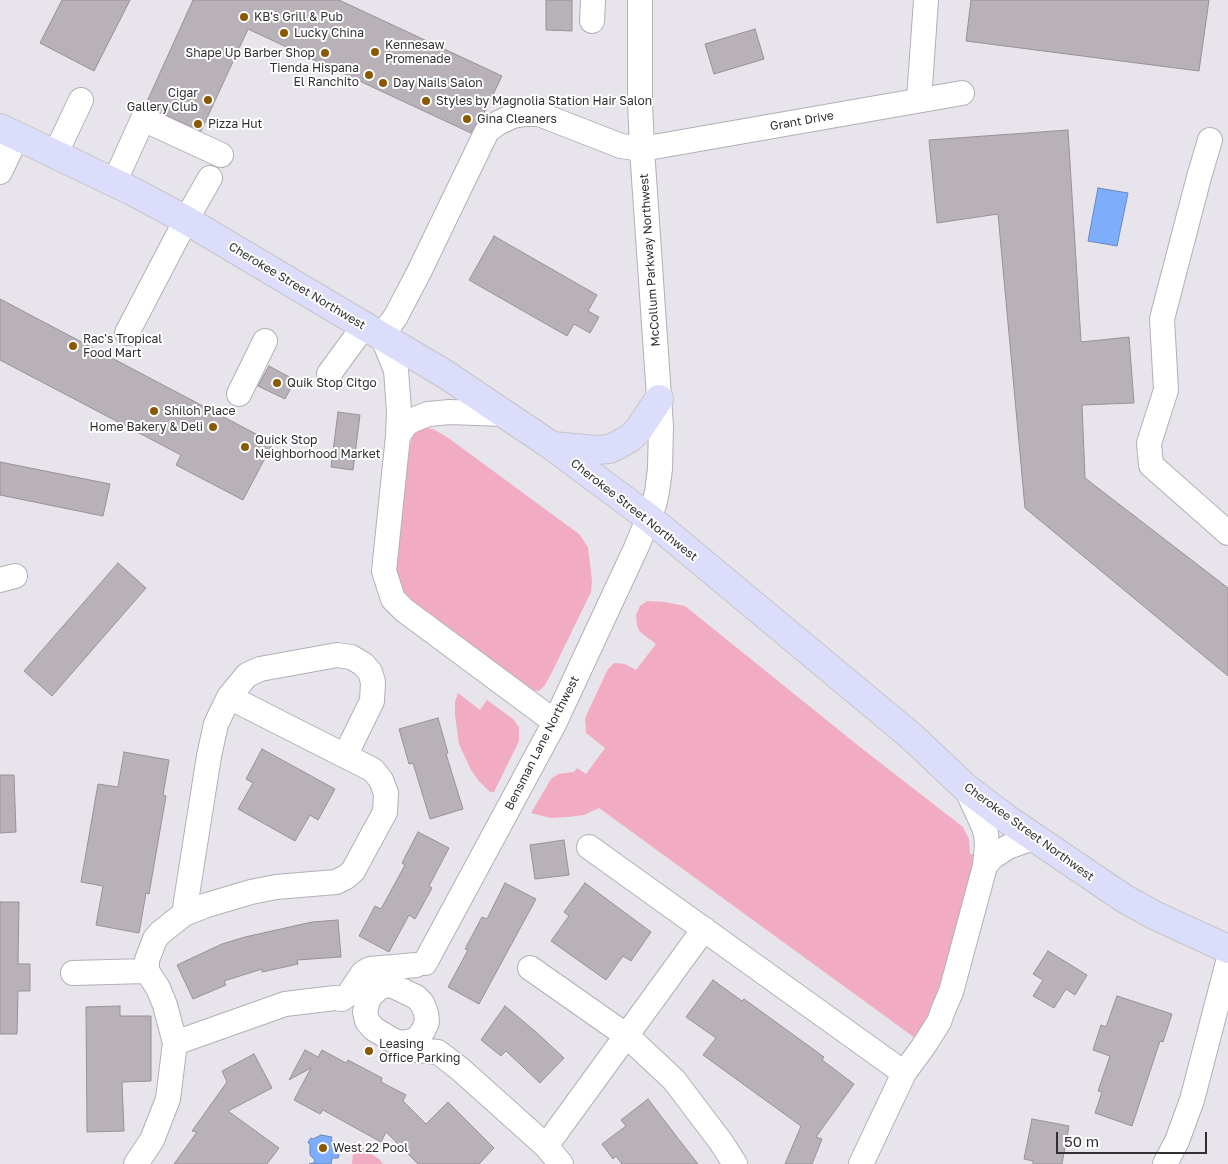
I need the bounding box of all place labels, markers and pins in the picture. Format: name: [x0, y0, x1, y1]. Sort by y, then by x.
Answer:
place label: KB's Grill & Pub: [254, 10, 343, 24]
marker: KB's Grill & Pub: [238, 11, 250, 23]
place label: Lucky China: [294, 26, 364, 40]
marker: Lucky China: [278, 27, 290, 39]
place label: Kennesaw Promenade: [385, 38, 451, 66]
place label: Shape Up Barber Shop: [186, 46, 315, 60]
marker: Kennesaw Promenade: [369, 46, 381, 58]
marker: Shape Up Barber Shop: [319, 47, 331, 59]
place label: Tienda Hispana El Ranchito: [270, 61, 359, 89]
marker: Tienda Hispana El Ranchito: [363, 69, 375, 81]
place label: Day Nails Salon: [393, 76, 483, 90]
marker: Day Nails Salon: [377, 77, 389, 89]
place label: Cigar Gallery Club: [127, 86, 198, 114]
marker: Cigar Gallery Club: [202, 94, 214, 106]
place label: Styles by Magnolia Station Hair Salon: [436, 94, 652, 108]
marker: Styles by Magnolia Station Hair Salon: [420, 95, 432, 107]
place label: Gina Cleaners: [477, 112, 557, 126]
marker: Gina Cleaners: [461, 113, 473, 125]
place label: Pizza Hut: [208, 117, 262, 131]
marker: Pizza Hut: [192, 118, 204, 130]
place label: Rac's Tropical Food Mart: [83, 332, 162, 360]
marker: Rac's Tropical Food Mart: [67, 340, 79, 352]
place label: Quik Stop Citgo: [287, 376, 377, 390]
marker: Quik Stop Citgo: [271, 377, 283, 389]
place label: Shiloh Place: [164, 404, 236, 418]
marker: Shiloh Place: [148, 405, 160, 417]
place label: Home Bakery & Deli: [90, 420, 203, 434]
marker: Home Bakery & Deli: [207, 421, 219, 433]
place label: Quick Stop Neighborhood Market: [255, 433, 381, 461]
marker: Quick Stop Neighborhood Market: [239, 441, 251, 453]
place label: Leasing Office Parking: [379, 1037, 460, 1065]
marker: Leasing Office Parking: [363, 1045, 375, 1057]
place label: West 22 Pool: [333, 1141, 408, 1155]
marker: West 22 Pool: [317, 1142, 329, 1154]

